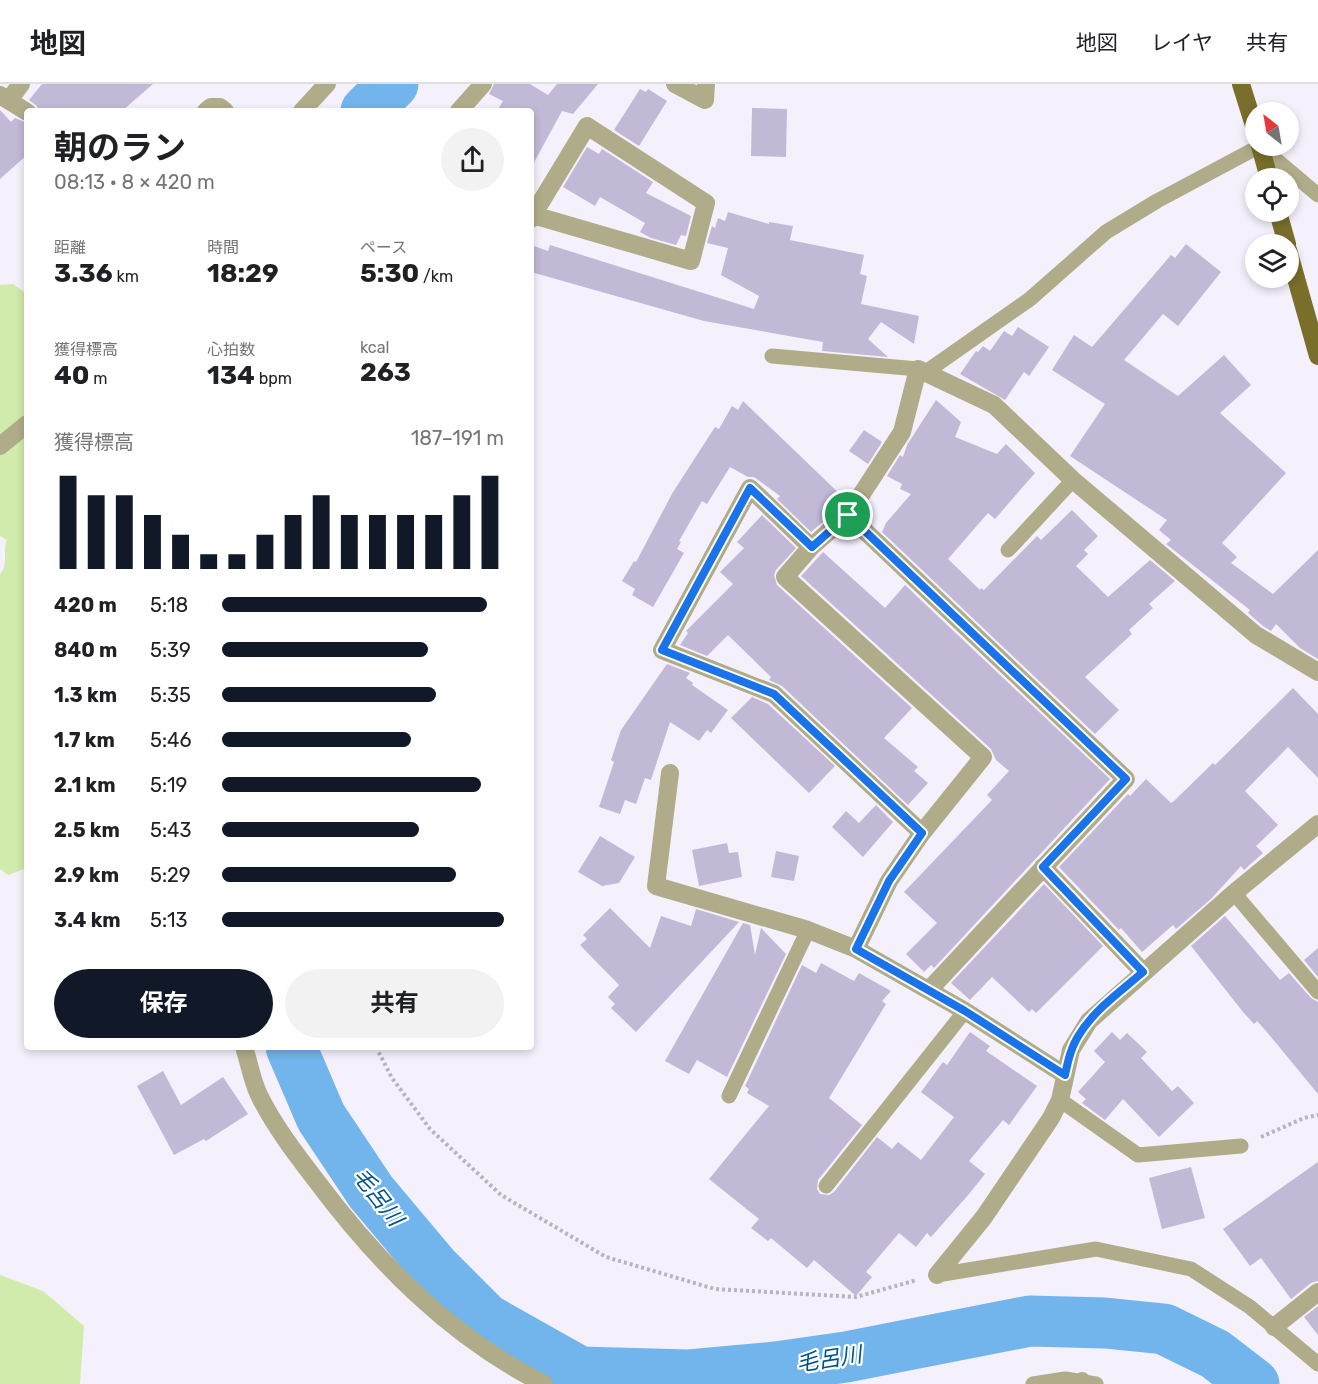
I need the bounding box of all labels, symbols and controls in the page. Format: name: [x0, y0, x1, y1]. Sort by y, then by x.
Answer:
text: 地図: [30, 27, 86, 60]
text: 地図: [1076, 30, 1118, 55]
text: レイヤ: [1151, 30, 1213, 55]
text: 共有: [1246, 30, 1288, 55]
north arrow: [1245, 102, 1299, 156]
map controls: [1245, 102, 1299, 288]
text: 朝のラン: [54, 128, 186, 167]
button: share: [441, 128, 504, 191]
button: locate: [1245, 168, 1299, 222]
text: 08:13 · 8 × 420 m: [54, 170, 215, 194]
button: layers: [1245, 234, 1299, 288]
text: 距離: [54, 238, 86, 257]
text: 時間: [207, 238, 239, 257]
text: ペース: [360, 238, 407, 257]
text: 3.36: [54, 258, 113, 289]
text: 18:29: [207, 258, 279, 289]
text: 5:30: [360, 258, 419, 289]
text: km: [113, 267, 139, 286]
text: /km: [419, 267, 453, 286]
text: kcal: [360, 338, 389, 357]
text: 獲得標高: [54, 340, 118, 359]
text: 心拍数: [207, 340, 255, 359]
text: 263: [360, 357, 411, 388]
text: 40: [54, 360, 89, 391]
text: 134: [207, 360, 255, 391]
text: m: [89, 369, 108, 388]
text: bpm: [255, 369, 292, 388]
text: 187–191 m: [411, 426, 504, 450]
text: 獲得標高: [54, 430, 134, 454]
pin: [822, 489, 873, 540]
icon: arrive: [831, 498, 864, 531]
text: 420 m: [54, 593, 117, 617]
text: 5:18: [150, 593, 188, 617]
text: 840 m: [54, 638, 117, 662]
text: 5:39: [150, 638, 191, 662]
text: 1.3 km: [54, 683, 117, 707]
text: 5:35: [150, 683, 191, 707]
text: 1.7 km: [54, 728, 115, 752]
text: 5:46: [150, 728, 191, 752]
text: 2.1 km: [54, 773, 116, 797]
text: 5:19: [150, 773, 187, 797]
text: 2.5 km: [54, 818, 120, 842]
text: 5:43: [150, 818, 191, 842]
text: 2.9 km: [54, 863, 119, 887]
text: 5:29: [150, 863, 191, 887]
text: 3.4 km: [54, 908, 121, 932]
text: 5:13: [150, 908, 188, 932]
button: 保存: [54, 969, 273, 1038]
button: 共有: [285, 969, 504, 1038]
water label: 毛呂川: [347, 1163, 410, 1233]
water label: 毛呂川: [794, 1340, 866, 1377]

